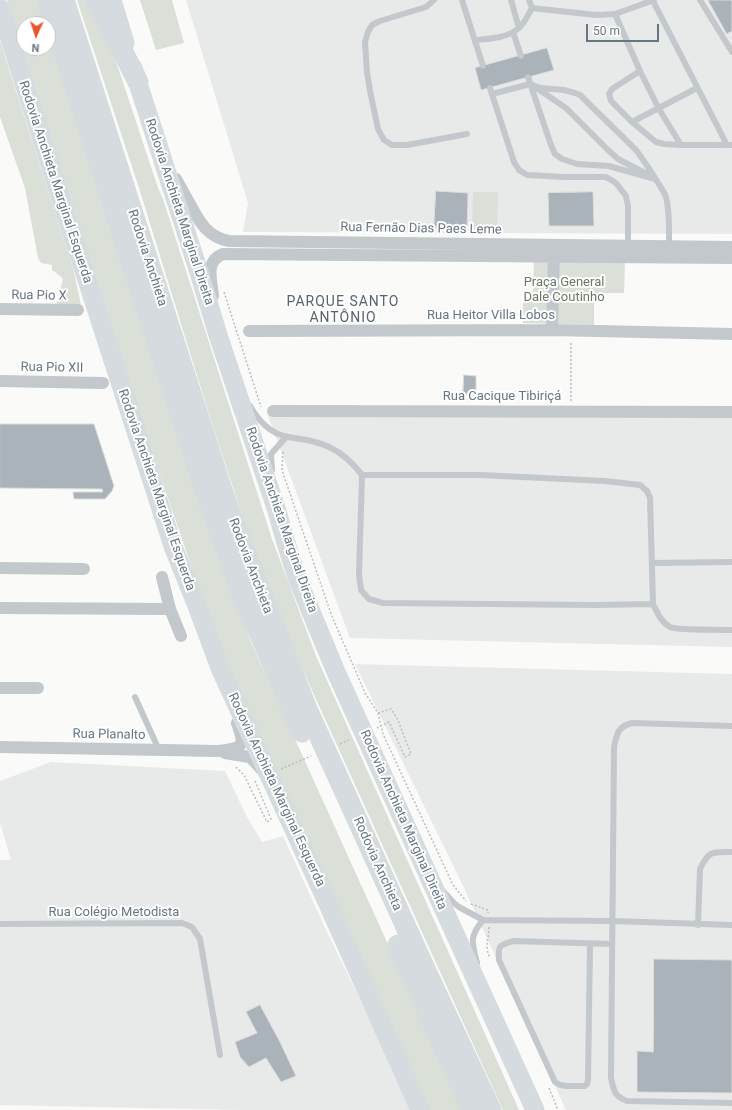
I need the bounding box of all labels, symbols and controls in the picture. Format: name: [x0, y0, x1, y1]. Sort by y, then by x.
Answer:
north arrow: [16, 16, 56, 56]
scale bar: [588, 16, 661, 42]
text: 50 m: [593, 24, 620, 38]
text: N: [31, 41, 40, 54]
street label: Rodovia Anchieta Marginal Esquerda: [15, 79, 95, 285]
street label: Rodovia Anchieta Marginal Direita: [141, 117, 217, 307]
street label: Rodovia Anchieta: [124, 208, 170, 308]
street label: Rua Fernão Dias Paes Leme: [340, 220, 502, 238]
park label: Praça General Dale Coutinho: [523, 275, 605, 306]
street label: Rua Pio X: [11, 288, 67, 304]
district label: PARQUE SANTO ANTÔNIO: [287, 294, 399, 326]
street label: Rua Heitor Villa Lobos: [427, 308, 555, 324]
street label: Rua Pio XII: [21, 360, 83, 376]
street label: Rodovia Anchieta Marginal Esquerda: [114, 387, 198, 593]
street label: Rua Cacique Tibiriçá: [443, 389, 561, 405]
street label: Rodovia Anchieta Marginal Direita: [242, 425, 320, 615]
street label: Rodovia Anchieta: [225, 516, 275, 616]
street label: Rodovia Anchieta Marginal Esquerda: [224, 691, 328, 889]
street label: Rua Planalto: [72, 727, 146, 743]
street label: Rodovia Anchieta Marginal Direita: [356, 728, 450, 912]
street label: Rodovia Anchieta: [349, 815, 405, 913]
street label: Rua Colégio Metodista: [49, 905, 179, 921]

